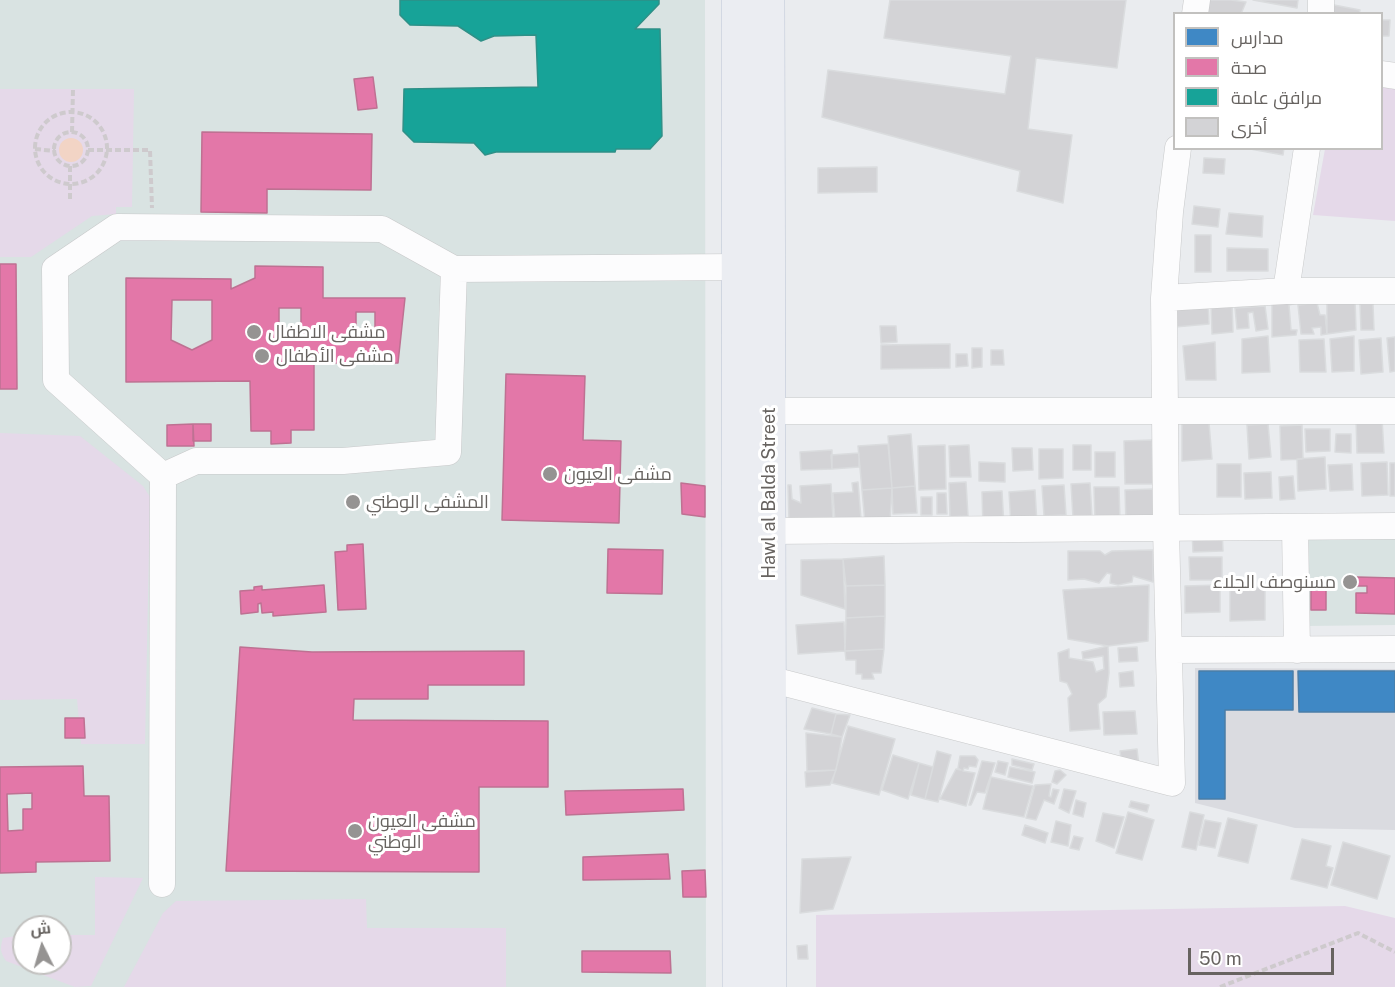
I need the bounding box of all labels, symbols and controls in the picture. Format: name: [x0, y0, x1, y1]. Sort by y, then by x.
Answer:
legend: [1173, 12, 1383, 150]
text: مدارس: [1231, 27, 1284, 48]
text: صحة: [1231, 57, 1267, 78]
text: مرافق عامة: [1231, 87, 1322, 108]
text: أخرى: [1231, 117, 1267, 138]
place label: مشفى الاطفال: [268, 321, 385, 343]
marker: مشفى الاطفال: [245, 323, 263, 341]
place label: مشفى الأطفال: [276, 345, 393, 367]
marker: مشفى الأطفال: [253, 347, 271, 365]
street label: Hawl al Balda Street: [758, 407, 780, 579]
place label: مشفى العيون: [564, 463, 672, 485]
marker: مشفى العيون: [541, 465, 559, 483]
place label: المشفى الوطني: [366, 491, 489, 513]
marker: المشفى الوطني: [344, 493, 362, 511]
place label: مسنوصف الجلاء: [1213, 571, 1336, 593]
marker: مسنوصف الجلاء: [1341, 573, 1359, 591]
place label: مشفى العيون الوطني: [368, 810, 476, 852]
marker: مشفى العيون الوطني: [346, 822, 364, 840]
north arrow: [12, 915, 72, 975]
text: ش: [30, 918, 52, 939]
scale bar: [1191, 936, 1336, 974]
text: 50 m: [1199, 948, 1242, 969]

